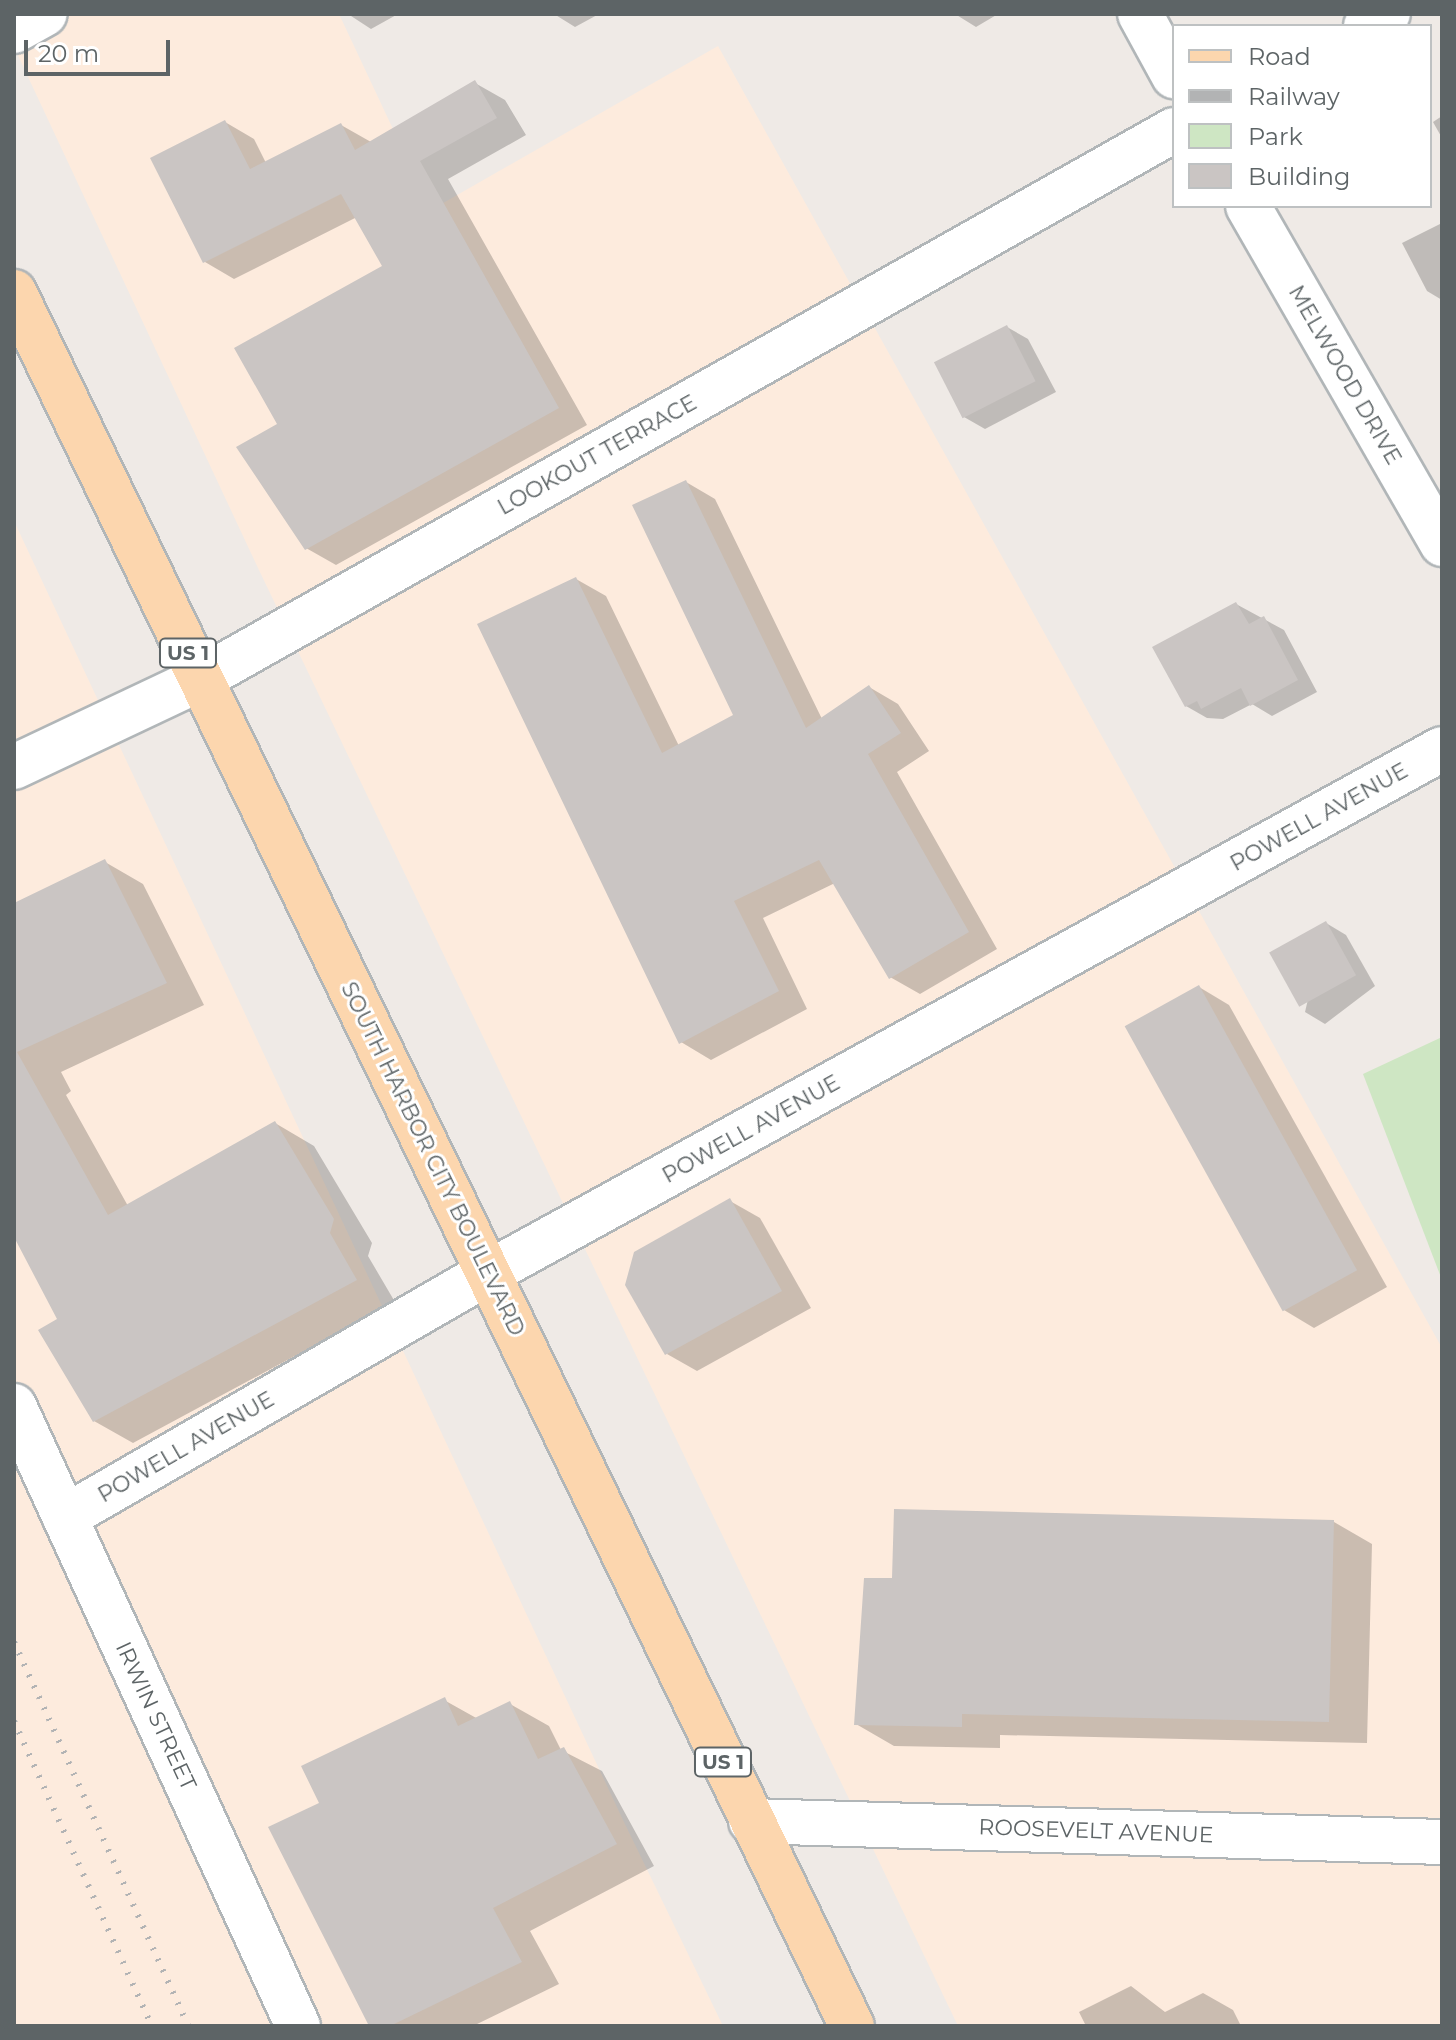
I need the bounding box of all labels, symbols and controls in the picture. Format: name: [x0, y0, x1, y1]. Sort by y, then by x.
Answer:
scale bar: [28, 24, 174, 74]
legend: [1172, 24, 1432, 208]
text: 20 m: [38, 39, 99, 68]
text: Road: [1248, 42, 1311, 71]
text: Railway: [1248, 82, 1340, 111]
text: Park: [1248, 122, 1303, 151]
text: Building: [1248, 162, 1351, 191]
street label: MELWOOD DRIVE: [1283, 281, 1407, 469]
street label: LOOKOUT TERRACE: [493, 389, 701, 521]
road number: US 1: [158, 637, 218, 669]
street label: POWELL AVENUE: [1226, 757, 1412, 877]
street label: SOUTH HARBOR CITY BOULEVARD: [336, 978, 530, 1340]
street label: POWELL AVENUE: [658, 1069, 844, 1189]
street label: POWELL AVENUE: [93, 1386, 279, 1508]
street label: IRWIN STREET: [110, 1638, 202, 1794]
road number: US 1: [693, 1746, 753, 1778]
street label: ROOSEVELT AVENUE: [978, 1814, 1214, 1848]

